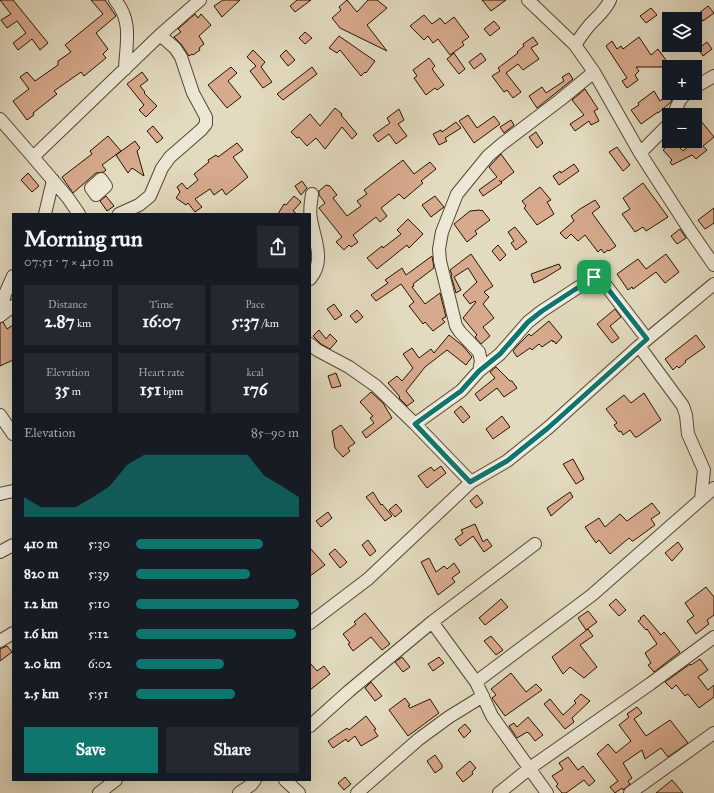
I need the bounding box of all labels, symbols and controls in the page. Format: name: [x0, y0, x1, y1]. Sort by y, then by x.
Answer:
map controls: [662, 12, 702, 148]
button: layers: [662, 12, 702, 52]
button: +: [662, 60, 702, 100]
button: −: [662, 108, 702, 148]
text: Morning run: [24, 225, 143, 252]
button: share: [257, 226, 299, 268]
text: 07:51 · 7 × 410 m: [24, 254, 113, 270]
pin: [577, 260, 611, 294]
icon: arrive: [583, 266, 605, 288]
text: Distance: [48, 298, 88, 311]
text: Time: [149, 298, 174, 311]
text: Pace: [245, 298, 265, 311]
text: 2.87: [44, 311, 75, 332]
text: 16:07: [142, 311, 181, 332]
text: 5:37: [231, 311, 259, 332]
text: km: [75, 317, 91, 330]
text: /km: [259, 317, 279, 330]
text: Elevation: [46, 366, 90, 379]
text: Heart rate: [138, 366, 185, 379]
text: kcal: [247, 366, 264, 379]
text: 35: [55, 379, 69, 400]
text: 151: [140, 379, 161, 400]
text: 176: [243, 379, 267, 400]
text: m: [69, 385, 81, 398]
text: bpm: [161, 385, 183, 398]
text: Elevation: [24, 425, 76, 441]
text: 85–90 m: [251, 425, 299, 441]
text: 410 m: [24, 536, 58, 552]
text: 5:30: [88, 536, 110, 552]
text: 820 m: [24, 566, 59, 582]
text: 5:39: [88, 566, 110, 582]
text: 1.2 km: [24, 596, 58, 612]
text: 5:10: [88, 596, 110, 612]
text: 1.6 km: [24, 626, 58, 642]
text: 5:12: [88, 626, 109, 642]
text: 2.0 km: [24, 656, 61, 672]
text: 6:02: [88, 656, 112, 672]
text: 2.5 km: [24, 686, 59, 702]
text: 5:51: [88, 686, 109, 702]
button: Save: [24, 727, 158, 773]
button: Share: [166, 727, 299, 773]

